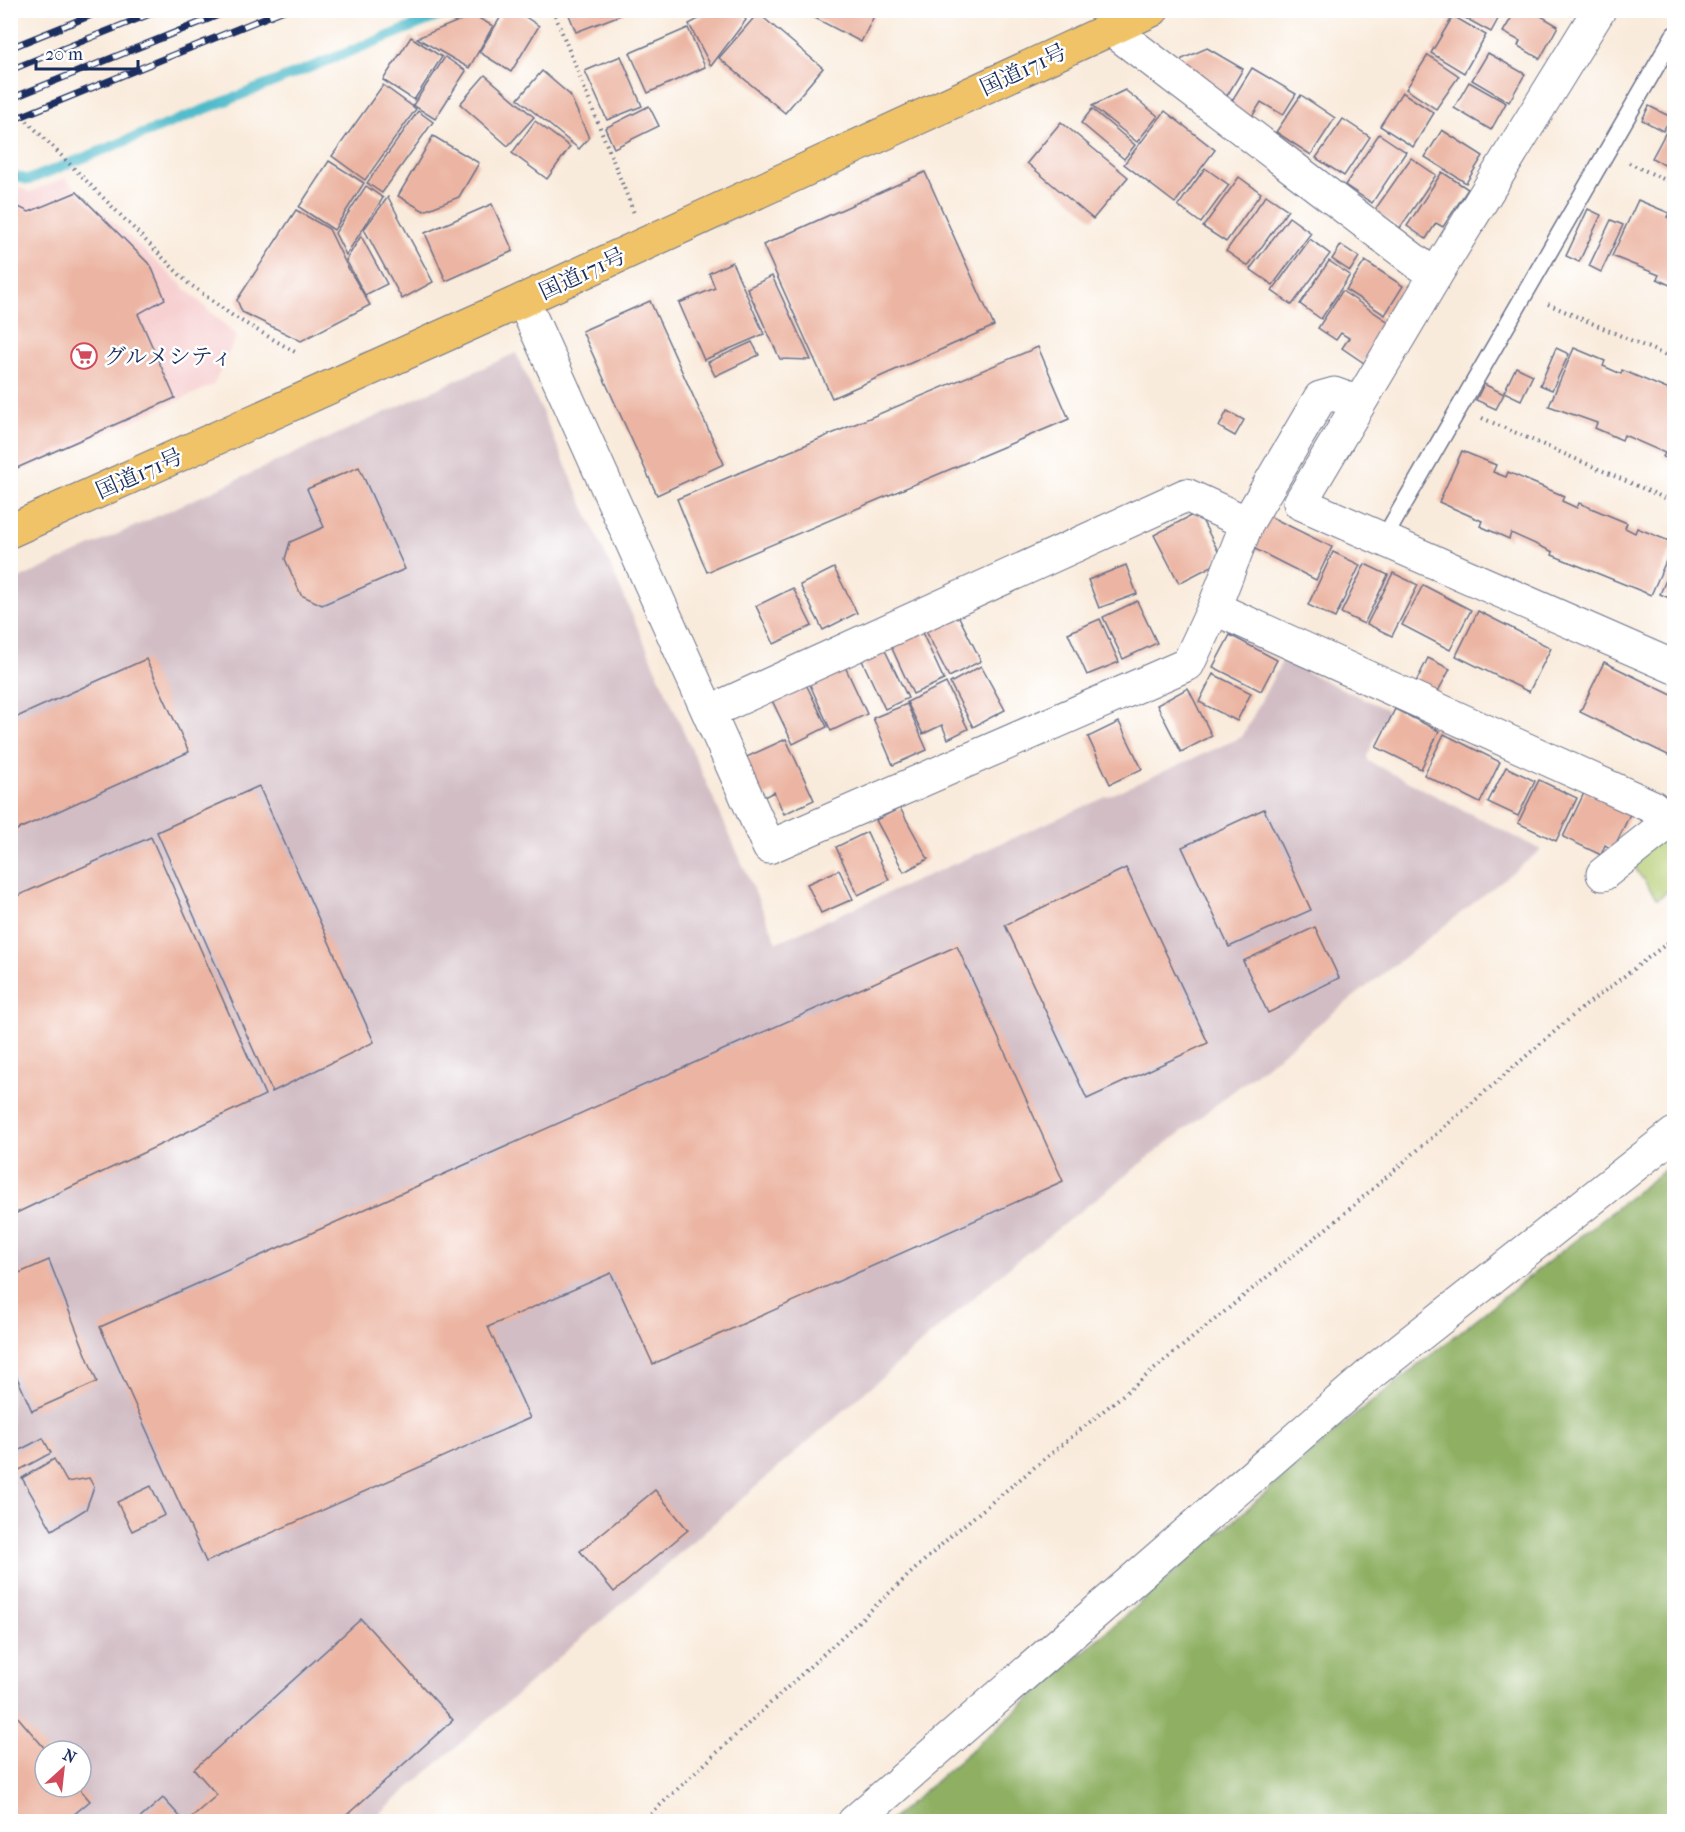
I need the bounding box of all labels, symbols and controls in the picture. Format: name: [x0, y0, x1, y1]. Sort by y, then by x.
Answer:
scale bar: [36, 33, 138, 71]
street label: 国道171号: [976, 39, 1071, 101]
text: 20 m: [45, 44, 83, 65]
street label: 国道171号: [535, 243, 630, 305]
supermarket icon: グルメシティ: [69, 341, 99, 371]
place label: グルメシティ: [104, 344, 233, 370]
street label: 国道171号: [92, 443, 187, 505]
north arrow: [33, 1739, 93, 1799]
text: N: [60, 1745, 80, 1768]

